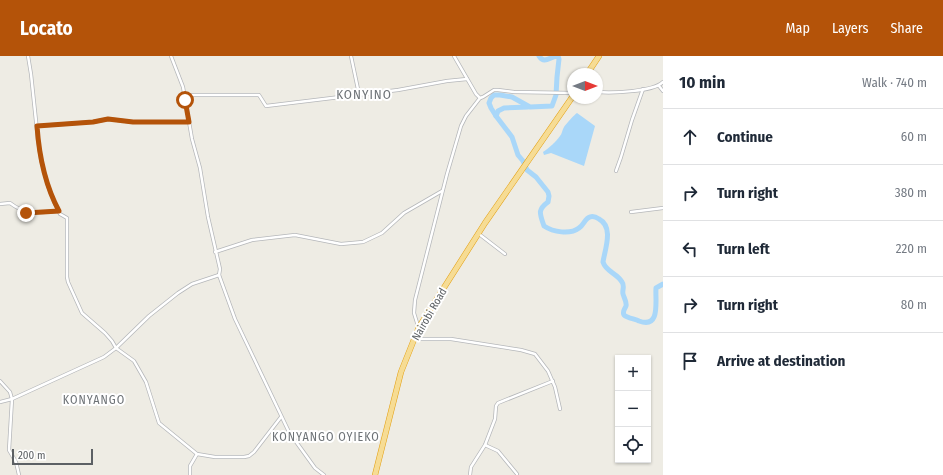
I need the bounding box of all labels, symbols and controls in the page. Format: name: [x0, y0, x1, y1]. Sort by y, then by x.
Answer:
text: Locato: [20, 17, 73, 40]
text: Map: [786, 20, 810, 37]
text: Layers: [832, 20, 868, 37]
text: Share: [890, 20, 923, 37]
north arrow: [567, 68, 603, 104]
text: 10 min: [679, 72, 725, 93]
text: Walk · 740 m: [862, 75, 927, 90]
district label: KONYINO: [336, 87, 392, 102]
route start: [176, 91, 194, 109]
icon: ahead: [679, 126, 701, 148]
text: Continue: [717, 128, 773, 146]
text: 60 m: [901, 129, 927, 144]
icon: right: [679, 182, 701, 204]
text: Turn right: [717, 184, 778, 202]
text: 380 m: [895, 185, 927, 200]
route end: [17, 204, 35, 222]
icon: left: [679, 238, 701, 260]
text: Turn left: [717, 240, 770, 258]
text: 220 m: [896, 241, 927, 256]
street label: Nairobi Road: [409, 286, 450, 343]
icon: right: [679, 294, 701, 316]
text: Turn right: [717, 296, 778, 314]
text: 80 m: [901, 297, 927, 312]
icon: arrive: [679, 350, 701, 372]
text: Arrive at destination: [717, 352, 845, 370]
map controls: [615, 355, 651, 463]
button: +: [615, 355, 651, 391]
button: −: [615, 391, 651, 427]
district label: KONYANGO: [63, 393, 125, 407]
button: locate: [615, 427, 651, 463]
district label: KONYANGO OYIEKO: [272, 430, 380, 444]
scale bar: [12, 447, 93, 466]
text: 200 m: [18, 449, 45, 462]

